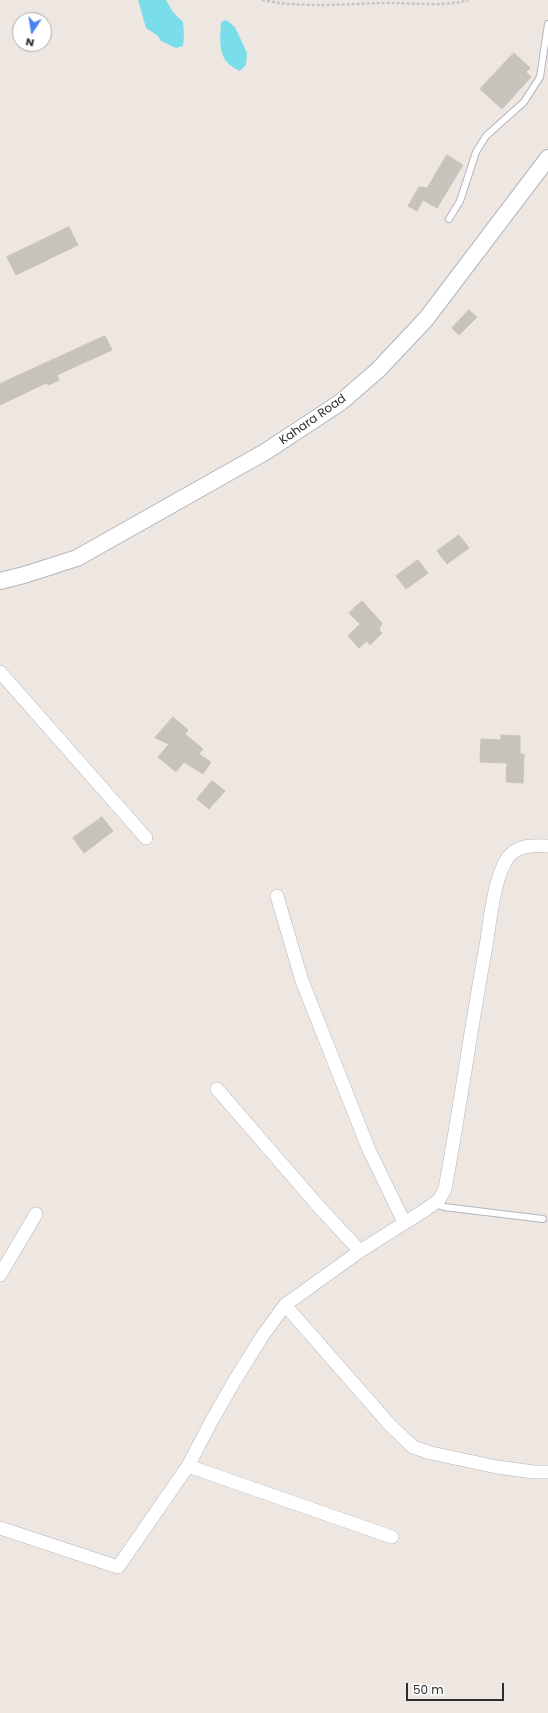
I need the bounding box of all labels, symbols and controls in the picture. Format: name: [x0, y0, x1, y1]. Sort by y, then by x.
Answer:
north arrow: [12, 12, 52, 52]
text: N: [24, 34, 35, 51]
street label: Kahara Road: [277, 392, 349, 448]
scale bar: [408, 1675, 506, 1701]
text: 50 m: [413, 1681, 444, 1698]

